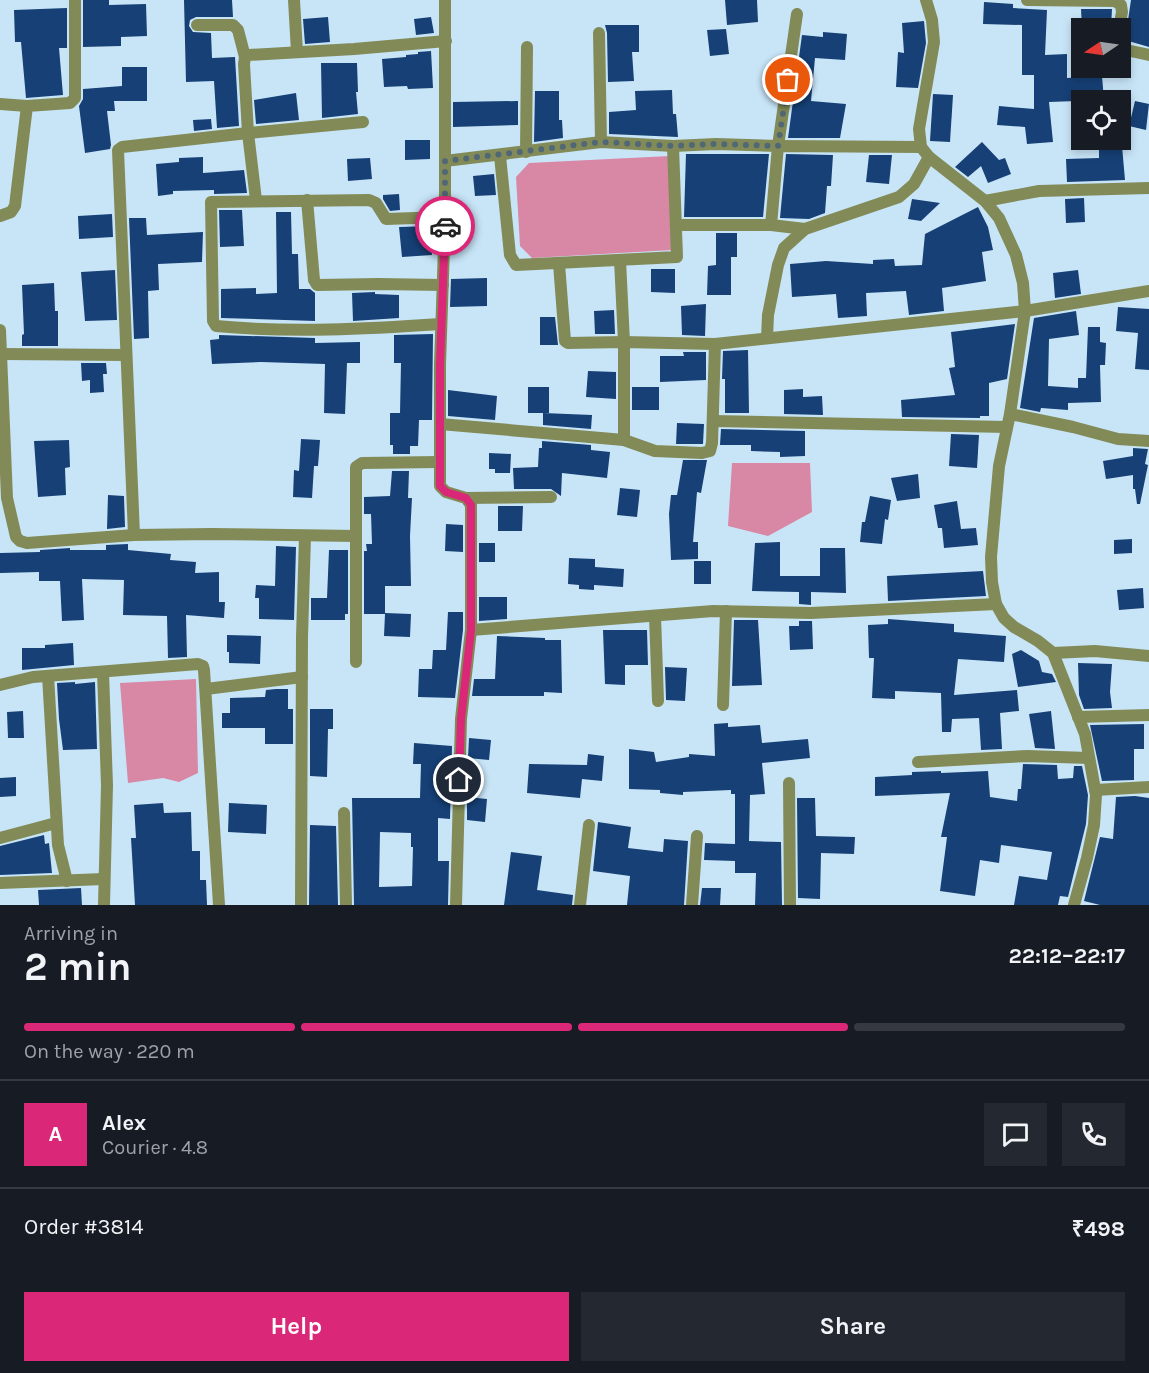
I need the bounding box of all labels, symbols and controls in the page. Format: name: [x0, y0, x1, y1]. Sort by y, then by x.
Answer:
north arrow: [1071, 18, 1131, 78]
map controls: [1071, 18, 1131, 150]
pin: [762, 54, 813, 105]
icon: bag: [771, 63, 804, 96]
button: locate: [1071, 90, 1131, 150]
courier: [415, 196, 475, 256]
icon: car: [429, 210, 462, 243]
pin: [433, 754, 484, 805]
icon: home: [442, 763, 475, 796]
text: Arriving in: [24, 922, 118, 945]
text: 22:12–22:17: [1008, 943, 1125, 969]
text: 2 min: [24, 944, 132, 990]
text: On the way · 220 m: [24, 1040, 195, 1063]
button: chat: [984, 1103, 1047, 1166]
button: phone: [1062, 1103, 1125, 1166]
text: Alex: [102, 1110, 146, 1136]
text: A: [49, 1121, 62, 1147]
text: Courier · 4.8: [102, 1136, 208, 1159]
text: Order #3814: [24, 1214, 144, 1240]
text: ₹498: [1072, 1216, 1125, 1242]
button: Help: [24, 1292, 569, 1361]
button: Share: [581, 1292, 1125, 1361]

